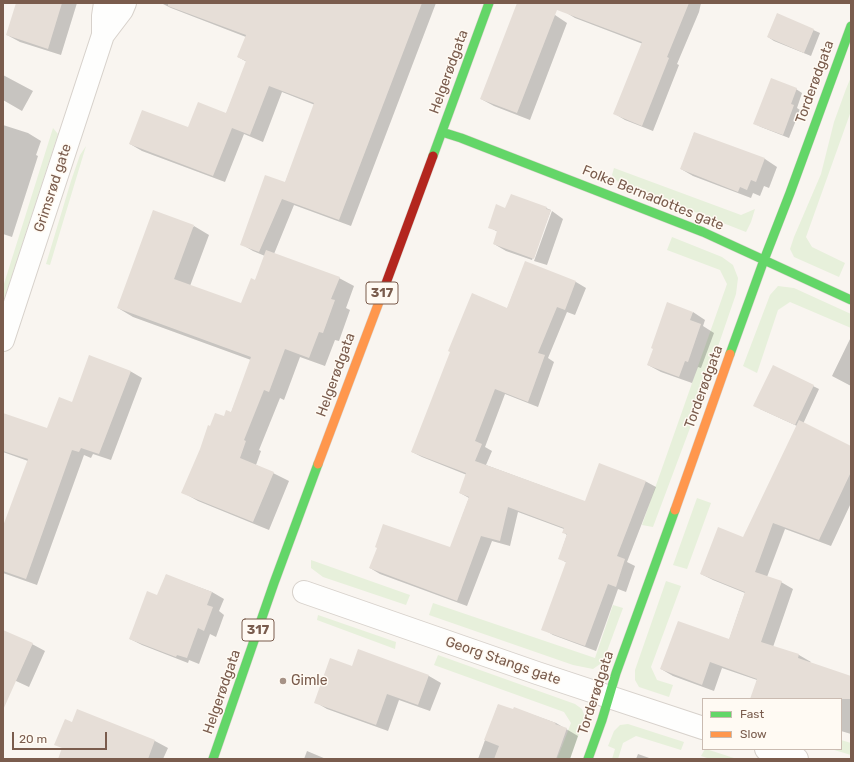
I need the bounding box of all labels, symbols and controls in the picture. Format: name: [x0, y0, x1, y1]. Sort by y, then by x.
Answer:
street label: Helgerødgata: [426, 28, 472, 116]
street label: Torderødgata: [792, 38, 838, 126]
street label: Grimsrød gate: [31, 142, 75, 234]
street label: Folke Bernadottes gate: [580, 162, 726, 234]
road number: 317: [366, 282, 398, 304]
street label: Helgerødgata: [313, 331, 359, 419]
street label: Torderødgata: [681, 343, 727, 431]
road number: 317: [242, 619, 274, 641]
street label: Georg Stangs gate: [443, 633, 563, 689]
street label: Helgerødgata: [200, 648, 244, 736]
street label: Torderødgata: [575, 649, 617, 737]
place label: Gimle: [291, 673, 328, 689]
marker: Gimle: [278, 676, 288, 686]
legend: [702, 698, 842, 750]
text: Fast: [740, 707, 764, 721]
scale bar: [14, 724, 109, 750]
text: Slow: [740, 727, 767, 741]
text: 20 m: [19, 732, 47, 746]

